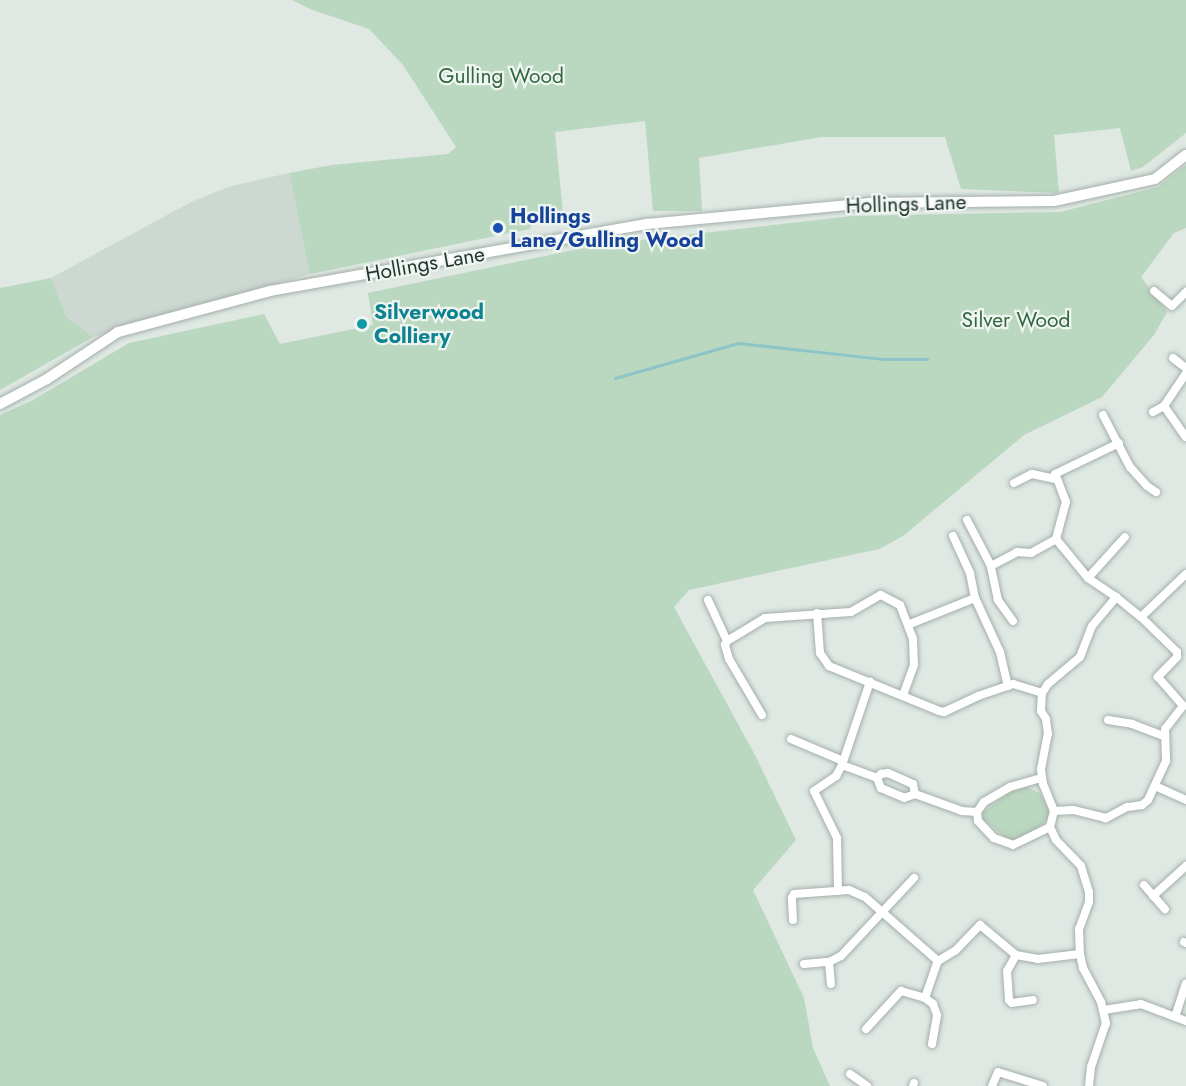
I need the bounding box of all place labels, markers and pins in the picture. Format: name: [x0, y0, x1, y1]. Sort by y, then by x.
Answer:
place label: Hollings Lane/Gulling Wood: [510, 203, 704, 253]
marker: Hollings Lane/Gulling Wood: [491, 221, 505, 235]
place label: Silverwood Colliery: [374, 299, 484, 349]
marker: Silverwood Colliery: [355, 317, 369, 331]

